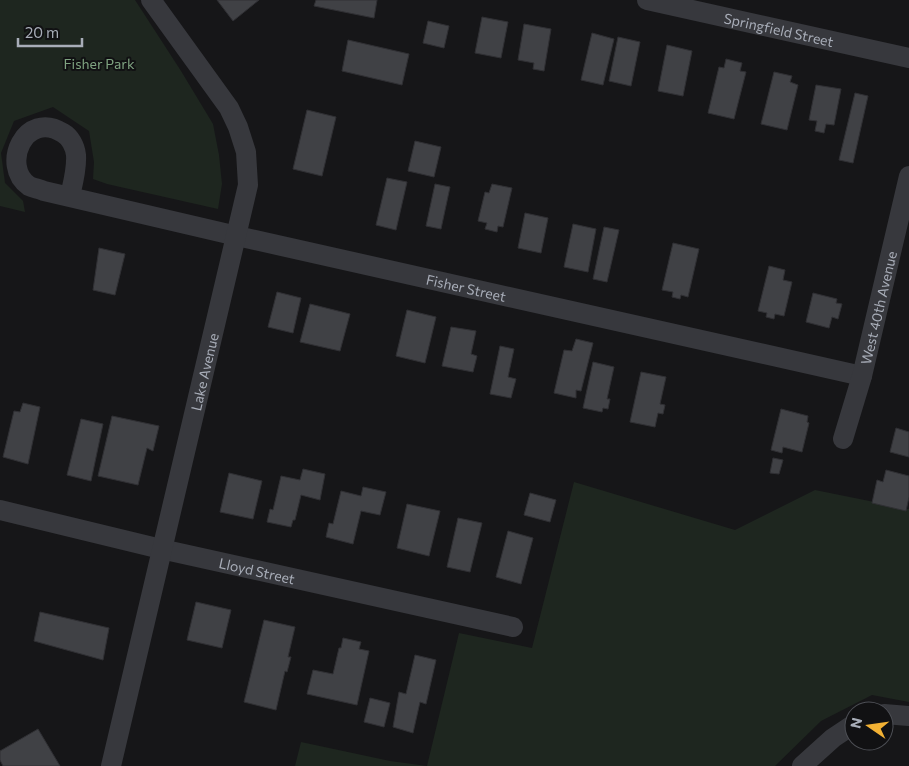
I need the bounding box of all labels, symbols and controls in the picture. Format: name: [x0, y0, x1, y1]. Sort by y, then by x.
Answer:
street label: Springfield Street: [722, 9, 835, 50]
scale bar: [18, 15, 81, 47]
text: 20 m: [25, 23, 59, 41]
park label: Fisher Park: [64, 55, 135, 72]
street label: West 40th Avenue: [856, 249, 900, 366]
street label: Fisher Street: [425, 270, 508, 305]
street label: Lake Avenue: [187, 331, 221, 412]
street label: Lloyd Street: [217, 554, 297, 587]
north arrow: [844, 701, 894, 751]
text: N: [846, 716, 865, 730]

